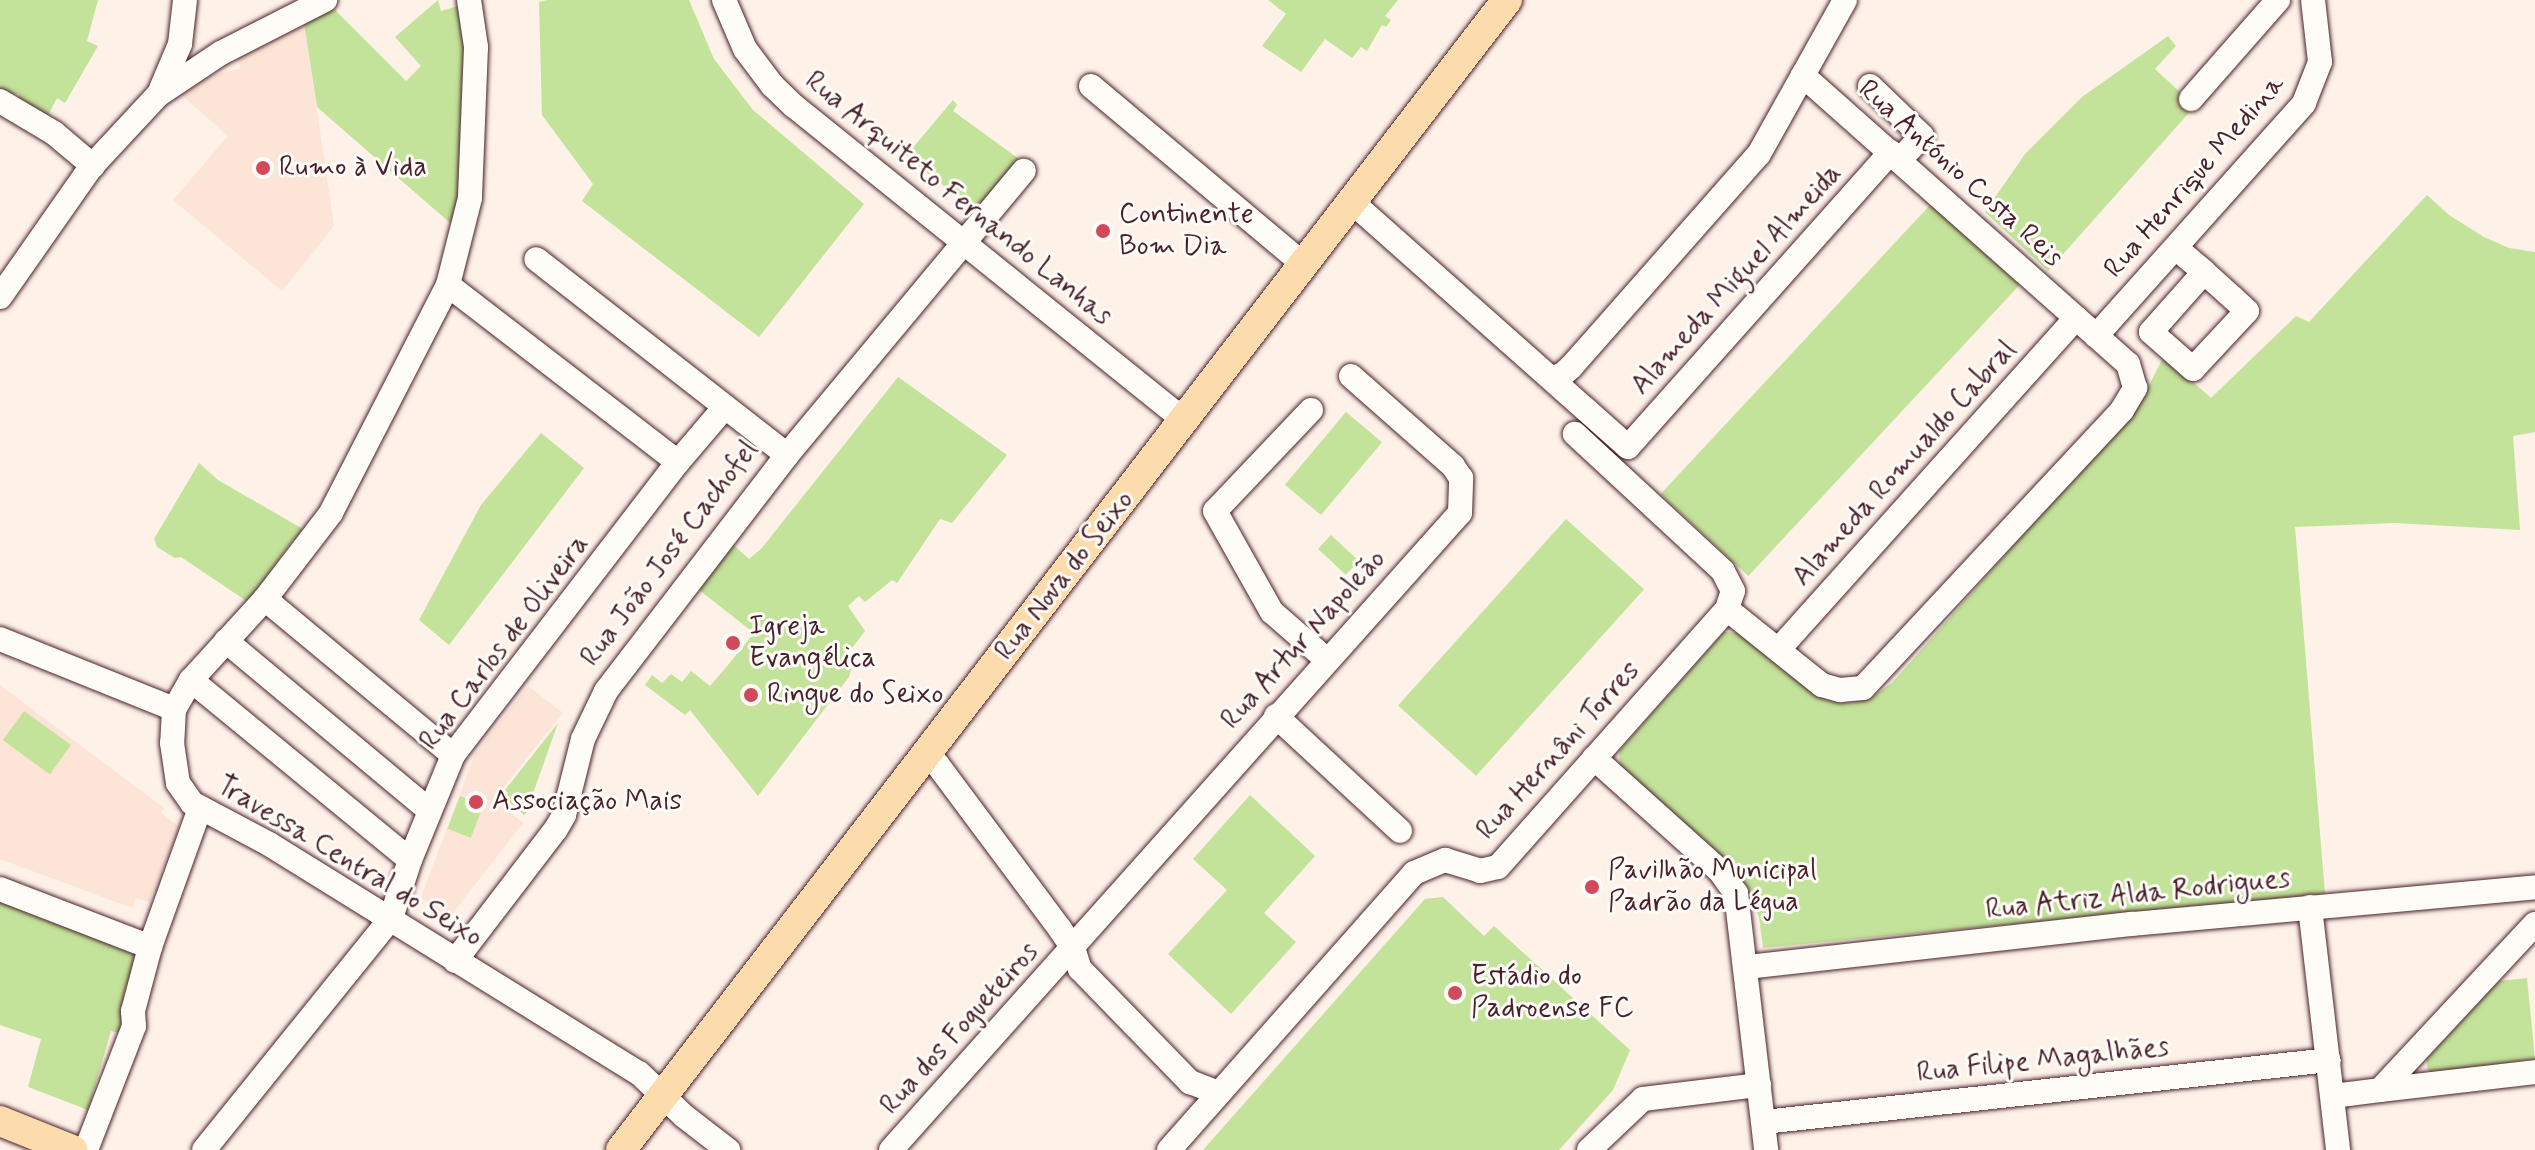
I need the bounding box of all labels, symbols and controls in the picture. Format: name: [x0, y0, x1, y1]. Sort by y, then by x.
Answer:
street label: Rua Henrique Medina: [2095, 66, 2295, 288]
street label: Rua Arquiteto Fernando Lanhas: [800, 67, 1116, 331]
street label: Rua António Costa Reis: [1850, 73, 2070, 275]
place label: Rumo à Vida: [279, 151, 427, 185]
marker: Rumo à Vida: [254, 159, 272, 177]
street label: Alameda Miguel Almeida: [1626, 160, 1848, 400]
place label: Continente Bom Dia: [1119, 198, 1254, 264]
marker: Continente Bom Dia: [1094, 222, 1112, 240]
street label: Alameda Romualdo Cabral: [1786, 334, 2024, 594]
street label: Rua João José Cachofel: [574, 434, 766, 674]
street label: Rua Nova do Seixo: [988, 484, 1142, 668]
street label: Rua Carlos de Oliveira: [413, 529, 597, 757]
street label: Rua Artur Napoleão: [1215, 544, 1393, 736]
place label: Igreja Evangélica: [749, 610, 876, 676]
marker: Igreja Evangélica: [724, 634, 742, 652]
street label: Rua Hernâni Torres: [1469, 654, 1649, 848]
place label: Ringue do Seixo: [767, 678, 945, 712]
marker: Ringue do Seixo: [742, 686, 760, 704]
street label: Travessa Central do Seixo: [208, 768, 490, 956]
place label: Associação Mais: [492, 785, 683, 819]
marker: Associação Mais: [467, 793, 485, 811]
place label: Pavilhão Municipal Padrão da Légua: [1608, 854, 1822, 920]
street label: Rua Atriz Alda Rodrigues: [1986, 863, 2290, 927]
marker: Pavilhão Municipal Padrão da Légua: [1583, 878, 1601, 896]
street label: Rua dos Fogueteiros: [873, 935, 1047, 1123]
place label: Estádio do Padroense FC: [1471, 960, 1629, 1026]
marker: Estádio do Padroense FC: [1446, 984, 1464, 1002]
street label: Rua Filipe Magalhães: [1919, 1031, 2167, 1091]

